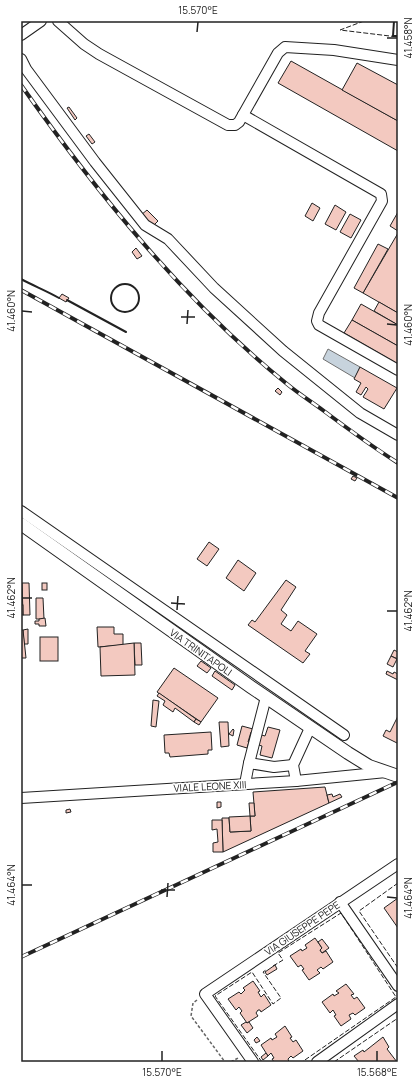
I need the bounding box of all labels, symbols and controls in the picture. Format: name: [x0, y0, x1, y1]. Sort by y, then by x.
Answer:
text: 15.570°E: [178, 3, 218, 17]
text: 41.458°N: [401, 17, 415, 58]
text: 41.460°N: [4, 290, 18, 332]
text: 41.460°N: [401, 304, 415, 346]
text: 41.462°N: [4, 577, 18, 619]
text: 41.462°N: [401, 590, 415, 632]
street label: VIA TRINITAPOLI: [167, 625, 235, 679]
street label: VIALE LEONE XIII: [173, 777, 247, 795]
text: 41.464°N: [4, 864, 18, 906]
text: 41.464°N: [401, 877, 415, 919]
street label: VIA GIUSEPPE PEPE: [262, 897, 343, 958]
text: 15.570°E: [142, 1065, 182, 1079]
text: 15.568°E: [357, 1065, 397, 1079]

